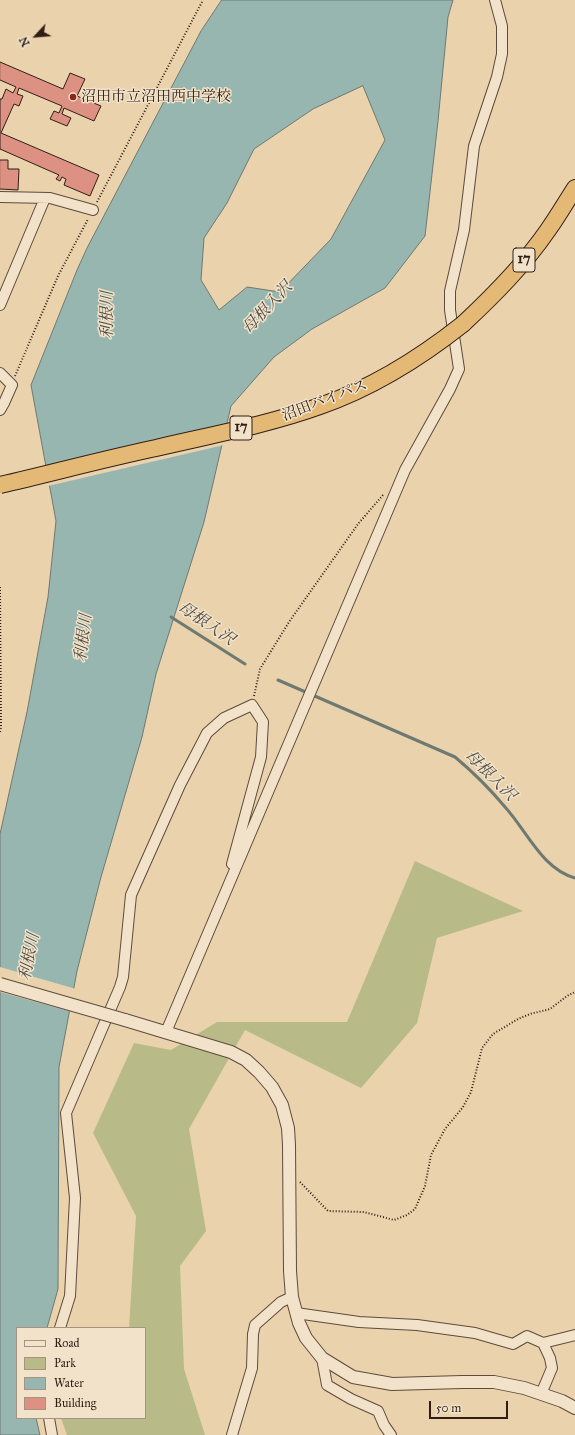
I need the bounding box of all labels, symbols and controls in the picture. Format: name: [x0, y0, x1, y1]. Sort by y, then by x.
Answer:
north arrow: [16, 16, 56, 56]
text: N: [17, 34, 33, 49]
place label: 沼田市立沼田西中学校: [81, 88, 231, 106]
marker: 沼田市立沼田西中学校: [68, 92, 78, 102]
road number: 17: [513, 248, 535, 272]
water label: 母根入沢: [239, 278, 297, 338]
water label: 利根川: [98, 291, 118, 339]
street label: 沼田バイパス: [280, 376, 370, 426]
road number: 17: [230, 416, 252, 440]
water label: 母根入沢: [174, 598, 238, 650]
water label: 利根川: [72, 613, 96, 663]
water label: 母根入沢: [461, 747, 519, 805]
water label: 利根川: [16, 932, 44, 982]
legend: [16, 1327, 146, 1419]
text: Road: [54, 1336, 80, 1350]
text: Park: [54, 1356, 76, 1370]
text: Water: [54, 1376, 84, 1390]
scale bar: [431, 1393, 510, 1419]
text: Building: [54, 1396, 96, 1410]
text: 50 m: [436, 1401, 461, 1415]

